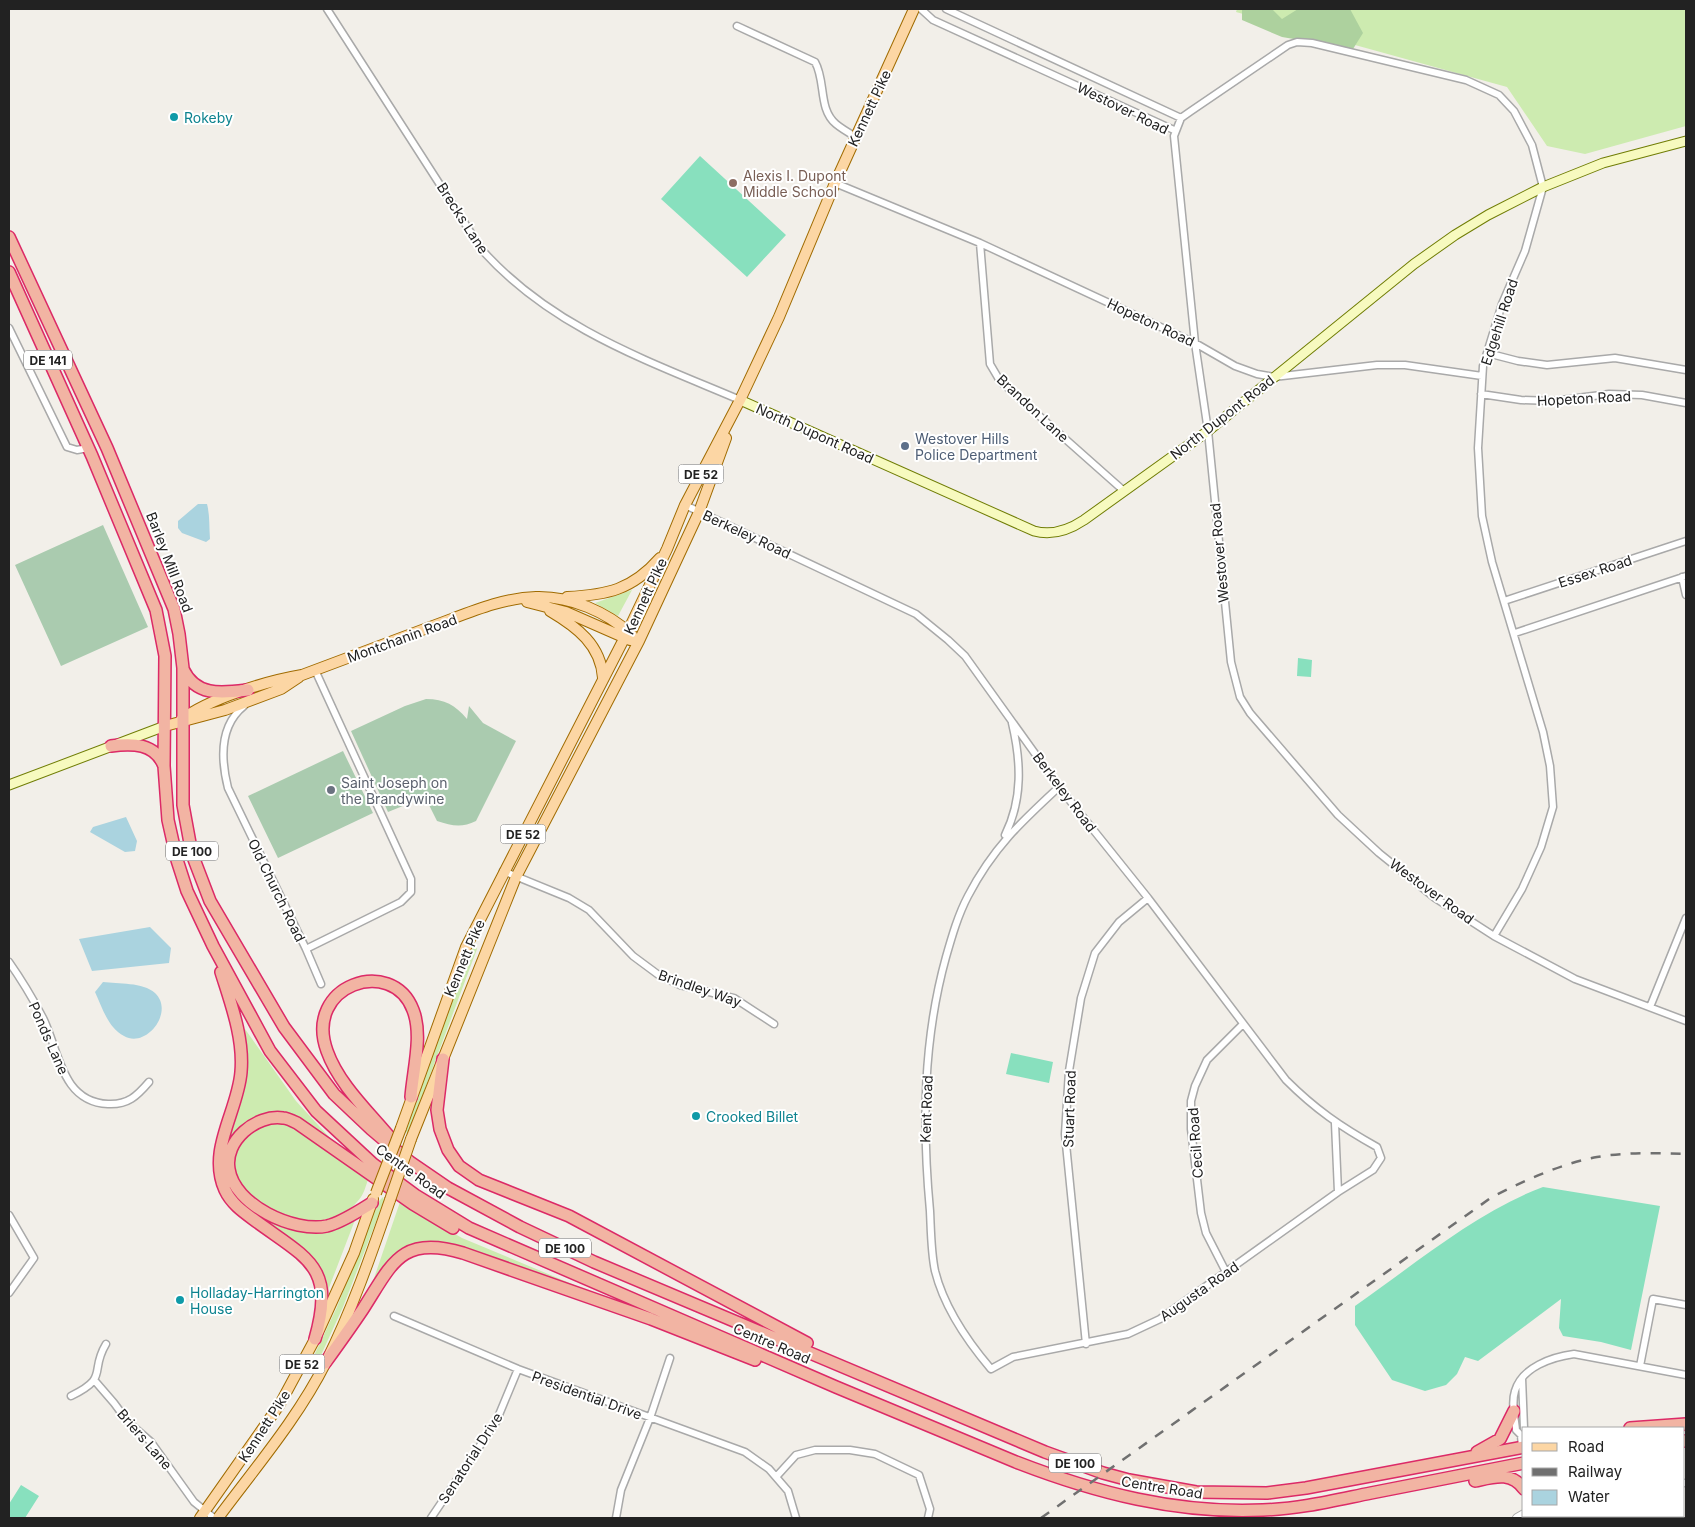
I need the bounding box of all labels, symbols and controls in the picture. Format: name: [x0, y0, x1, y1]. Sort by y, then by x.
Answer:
street label: Kennett Pike: [844, 67, 894, 149]
street label: Westover Road: [1074, 78, 1172, 138]
place label: Rokeby: [184, 109, 233, 126]
marker: Rokeby: [168, 111, 180, 123]
place label: Alexis I. Dupont Middle School: [743, 167, 847, 200]
marker: Alexis I. Dupont Middle School: [727, 177, 739, 189]
street label: Brecks Lane: [434, 179, 492, 257]
street label: Edgehill Road: [1477, 277, 1521, 367]
street label: Hopeton Road: [1105, 294, 1197, 350]
road number: DE 141: [24, 350, 72, 370]
street label: Brandon Lane: [994, 370, 1072, 446]
street label: North Dupont Road: [1167, 371, 1277, 463]
street label: Hopeton Road: [1536, 387, 1632, 409]
street label: North Dupont Road: [753, 399, 877, 467]
place label: Westover Hills Police Department: [915, 430, 1038, 463]
marker: Westover Hills Police Department: [899, 440, 911, 452]
road number: DE 52: [678, 464, 724, 484]
street label: Westover Road: [1206, 502, 1232, 604]
street label: Berkeley Road: [700, 506, 794, 562]
street label: Barley Mill Road: [143, 509, 197, 615]
street label: Essex Road: [1556, 551, 1634, 591]
street label: Kennett Pike: [620, 555, 670, 637]
street label: Montchanin Road: [345, 610, 459, 666]
street label: Berkeley Road: [1030, 749, 1100, 835]
place label: Saint Joseph on the Brandywine: [341, 774, 447, 807]
marker: Saint Joseph on the Brandywine: [325, 784, 337, 796]
road number: DE 52: [500, 824, 546, 844]
street label: Old Church Road: [245, 836, 309, 944]
road number: DE 100: [166, 841, 218, 860]
street label: Westover Road: [1387, 855, 1477, 927]
street label: Kennett Pike: [440, 917, 488, 999]
street label: Brindley Way: [656, 966, 744, 1010]
street label: Ponds Lane: [25, 999, 73, 1077]
street label: Stuart Road: [1059, 1070, 1079, 1148]
street label: Kent Road: [916, 1075, 936, 1143]
street label: Cecil Road: [1184, 1107, 1206, 1179]
place label: Crooked Billet: [706, 1108, 799, 1125]
marker: Crooked Billet: [690, 1110, 702, 1122]
street label: Centre Road: [373, 1140, 449, 1202]
road number: DE 100: [539, 1238, 591, 1258]
street label: Augusta Road: [1156, 1258, 1242, 1324]
place label: Holladay-Harrington House: [190, 1284, 324, 1317]
marker: Holladay-Harrington House: [174, 1294, 186, 1306]
street label: Centre Road: [731, 1319, 813, 1367]
road number: DE 52: [280, 1355, 324, 1374]
street label: Presidential Drive: [530, 1367, 644, 1423]
street label: Kennett Pike: [234, 1387, 294, 1465]
street label: Briers Lane: [114, 1405, 176, 1473]
street label: Senatorial Drive: [434, 1409, 506, 1507]
legend: [1522, 1427, 1685, 1517]
text: Road: [1568, 1437, 1604, 1456]
road number: DE 100: [1049, 1454, 1101, 1472]
text: Railway: [1568, 1462, 1623, 1481]
street label: Centre Road: [1120, 1472, 1204, 1502]
text: Water: [1568, 1487, 1610, 1506]

